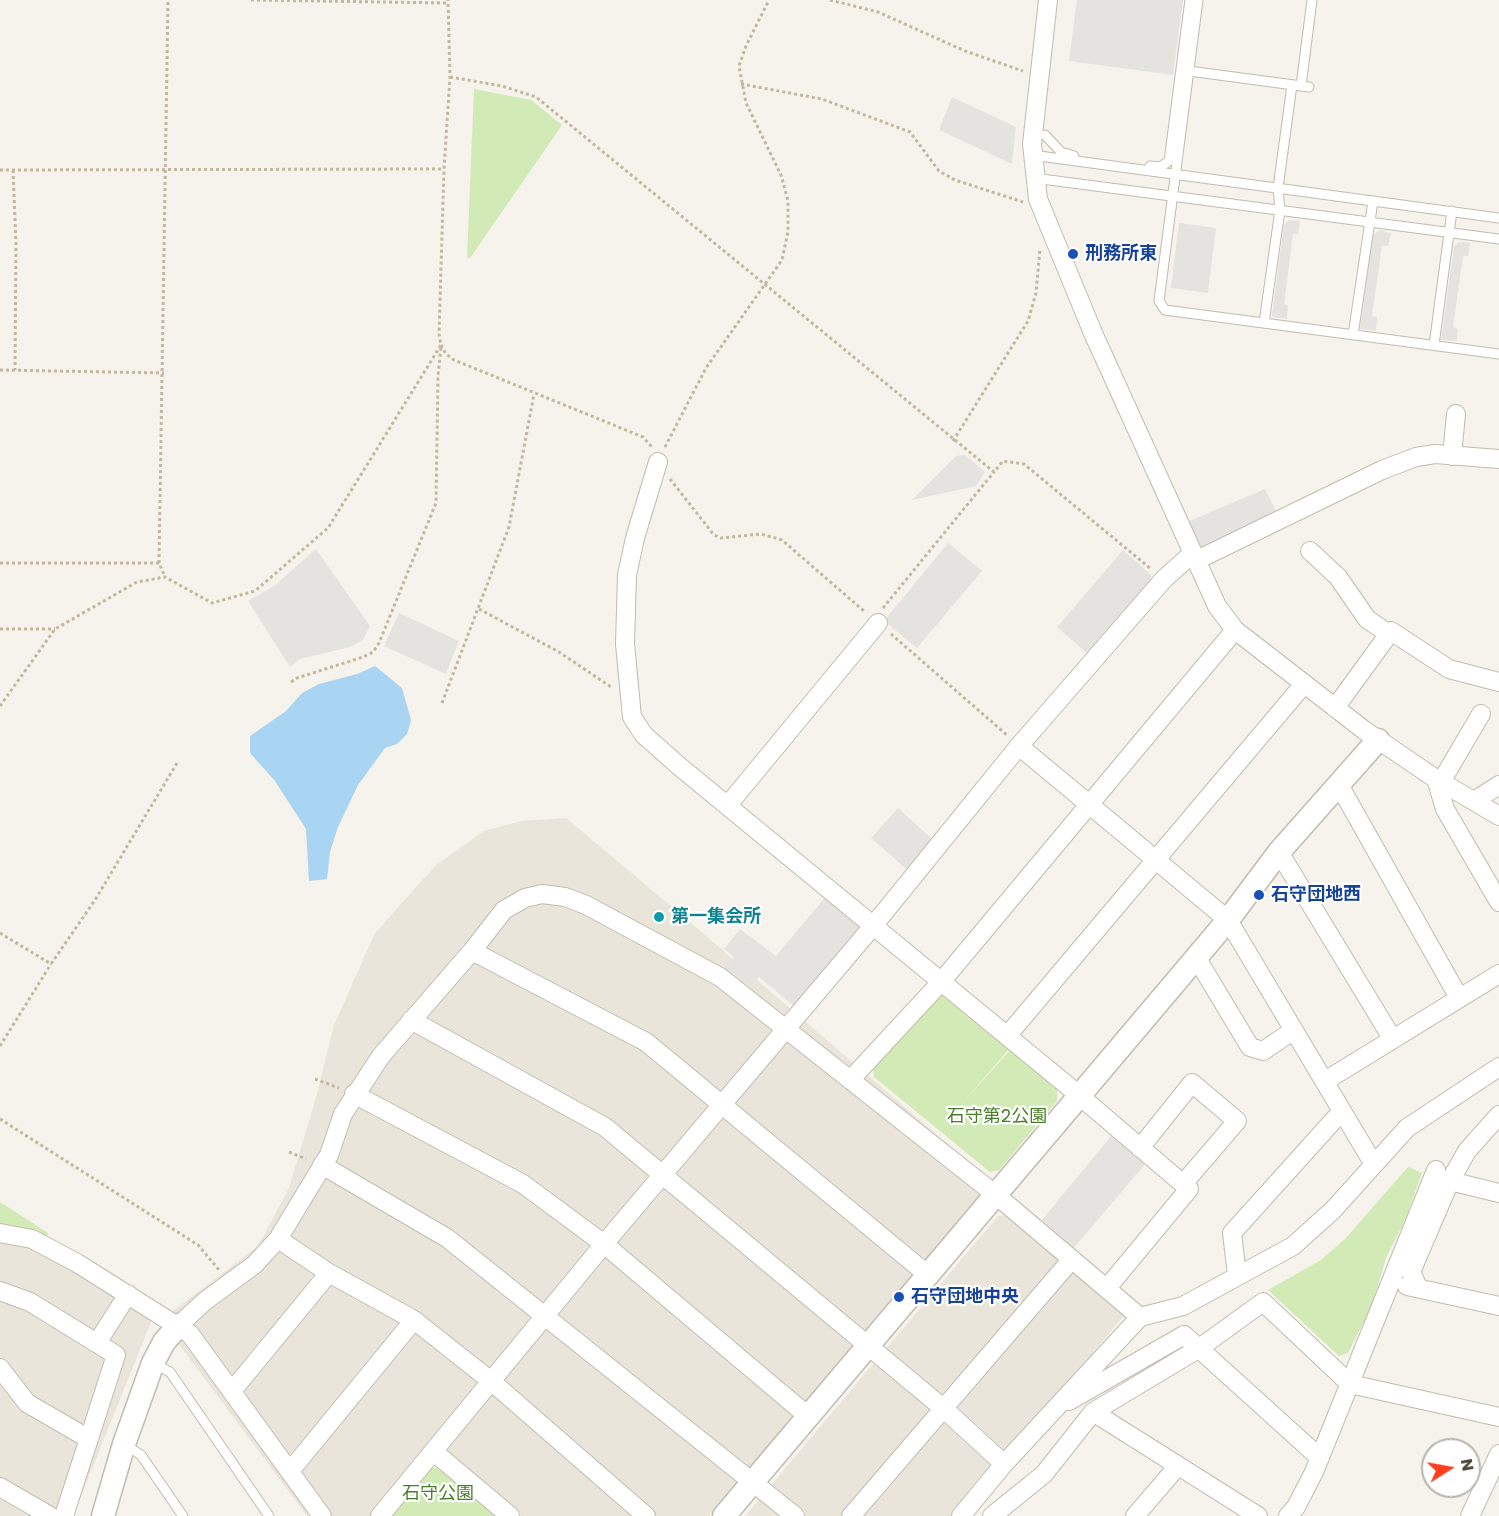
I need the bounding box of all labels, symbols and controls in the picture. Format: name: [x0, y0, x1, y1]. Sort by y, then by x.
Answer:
place label: 刑務所東: [1085, 243, 1157, 265]
marker: 刑務所東: [1066, 247, 1080, 261]
place label: 石守団地西: [1271, 884, 1361, 906]
marker: 石守団地西: [1252, 888, 1266, 902]
place label: 第一集会所: [671, 906, 761, 928]
marker: 第一集会所: [652, 910, 666, 924]
park label: 石守第2公園: [947, 1106, 1047, 1128]
place label: 石守団地中央: [911, 1286, 1019, 1308]
marker: 石守団地中央: [892, 1290, 906, 1304]
north arrow: [1421, 1438, 1481, 1498]
text: N: [1455, 1457, 1480, 1473]
park label: 石守公園: [402, 1483, 474, 1505]

